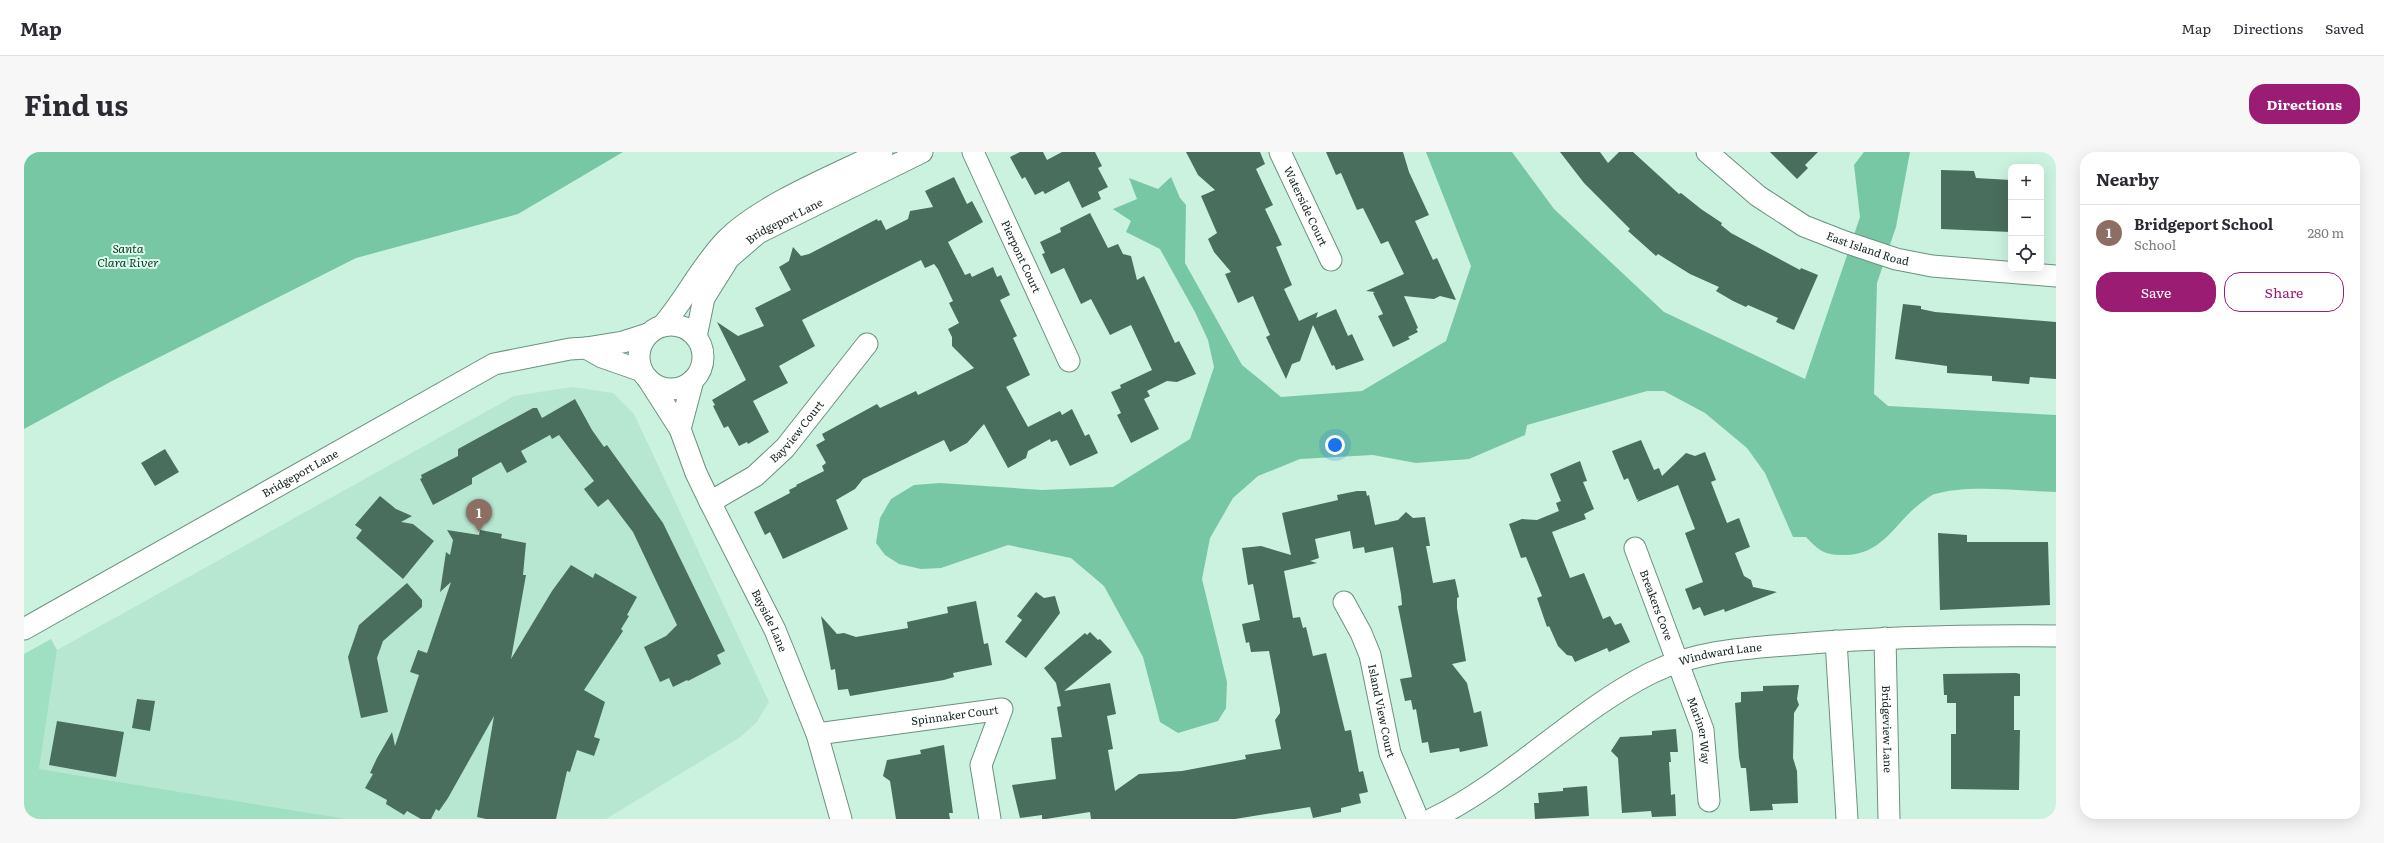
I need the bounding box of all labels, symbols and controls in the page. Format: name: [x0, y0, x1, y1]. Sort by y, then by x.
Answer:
text: Map: [20, 14, 62, 42]
text: Map: [2181, 18, 2211, 38]
text: Directions: [2233, 18, 2303, 38]
text: Saved: [2325, 18, 2364, 38]
text: Find us: [24, 83, 128, 125]
button: Directions: [2249, 84, 2360, 124]
street label: Waterside Court: [1281, 163, 1332, 249]
map controls: [2008, 164, 2044, 272]
button: +: [2008, 164, 2044, 200]
text: Nearby: [2096, 166, 2159, 191]
street label: Bridgeport Lane: [742, 193, 825, 247]
button: −: [2008, 200, 2044, 236]
text: Bridgeport School: [2134, 212, 2273, 235]
street label: Pierpont Court: [998, 217, 1046, 296]
text: 1: [2106, 223, 2112, 242]
text: 280 m: [2308, 223, 2344, 242]
street label: East Island Road: [1824, 227, 1911, 268]
text: School: [2134, 235, 2176, 254]
button: locate: [2008, 236, 2044, 272]
water label: Santa Clara River: [97, 239, 159, 271]
button: Save: [2096, 272, 2216, 312]
button: Share: [2224, 272, 2344, 312]
street label: Bayview Court: [765, 396, 827, 466]
your location: [1325, 435, 1345, 455]
street label: Bridgeport Lane: [259, 444, 341, 500]
pin: 1: [466, 499, 492, 532]
street label: Breakers Cove: [1637, 567, 1678, 643]
street label: Bayside Lane: [748, 586, 792, 654]
street label: Windward Lane: [1676, 638, 1763, 668]
street label: Island View Court: [1365, 662, 1400, 760]
street label: Bridgeview Lane: [1879, 685, 1897, 773]
street label: Mariner Way: [1684, 694, 1715, 765]
street label: Spinnaker Court: [910, 701, 1000, 728]

